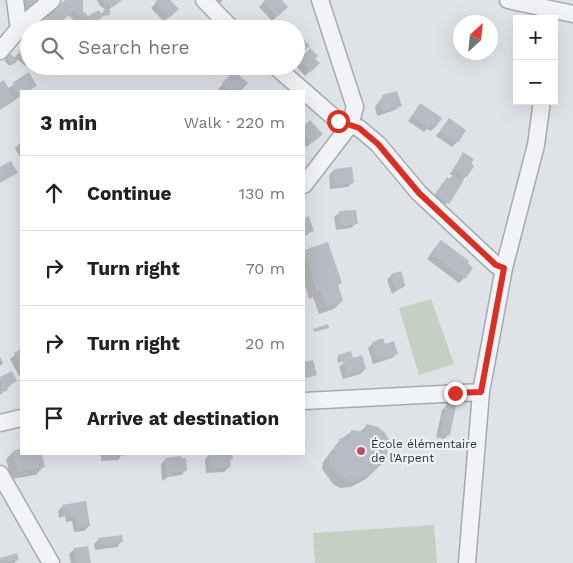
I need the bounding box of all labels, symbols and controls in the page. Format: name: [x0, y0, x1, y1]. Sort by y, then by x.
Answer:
north arrow: [453, 15, 498, 60]
map controls: [513, 15, 558, 105]
button: +: [513, 15, 558, 60]
search box: [20, 20, 305, 75]
icon: search: [38, 34, 66, 62]
text: Search here: [78, 36, 189, 59]
button: −: [513, 60, 558, 105]
text: 3 min: [40, 110, 97, 135]
route start: [327, 110, 350, 133]
text: Walk · 220 m: [184, 113, 285, 132]
icon: ahead: [40, 179, 68, 207]
text: Continue: [87, 182, 171, 205]
text: 130 m: [239, 184, 285, 203]
icon: right: [40, 254, 68, 282]
text: Turn right: [87, 257, 180, 280]
text: 70 m: [246, 259, 285, 278]
icon: right: [40, 329, 68, 357]
text: Turn right: [87, 332, 180, 355]
text: 20 m: [245, 334, 285, 353]
route end: [444, 382, 467, 405]
icon: arrive: [40, 404, 68, 432]
text: Arrive at destination: [87, 407, 279, 430]
place label: École élémentaire de l'Arpent: [371, 437, 477, 465]
marker: École élémentaire de l'Arpent: [355, 445, 367, 457]

